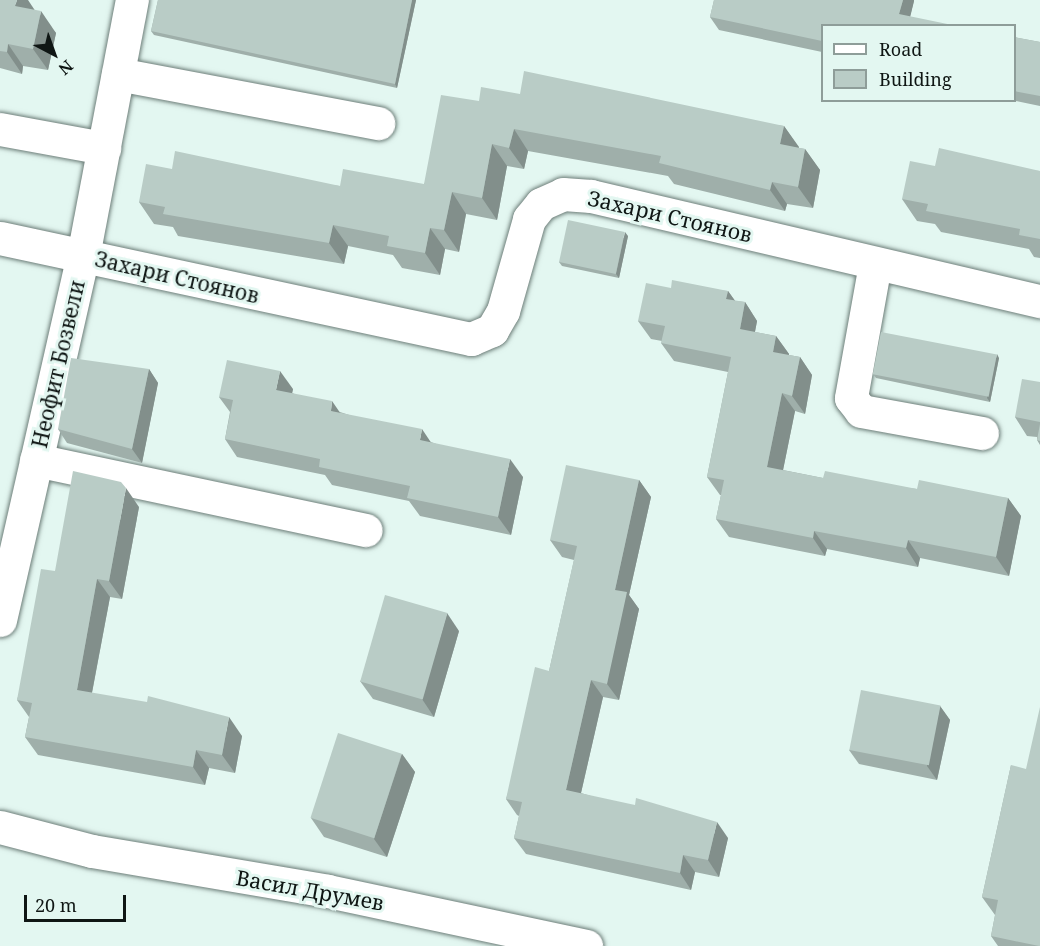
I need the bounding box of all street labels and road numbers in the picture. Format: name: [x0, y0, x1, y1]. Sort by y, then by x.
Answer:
street label: Захари Стоянов: [586, 185, 754, 247]
street label: Захари Стоянов: [93, 246, 261, 308]
street label: Неофит Бозвели: [26, 278, 90, 450]
street label: Васил Друмев: [234, 865, 386, 915]

